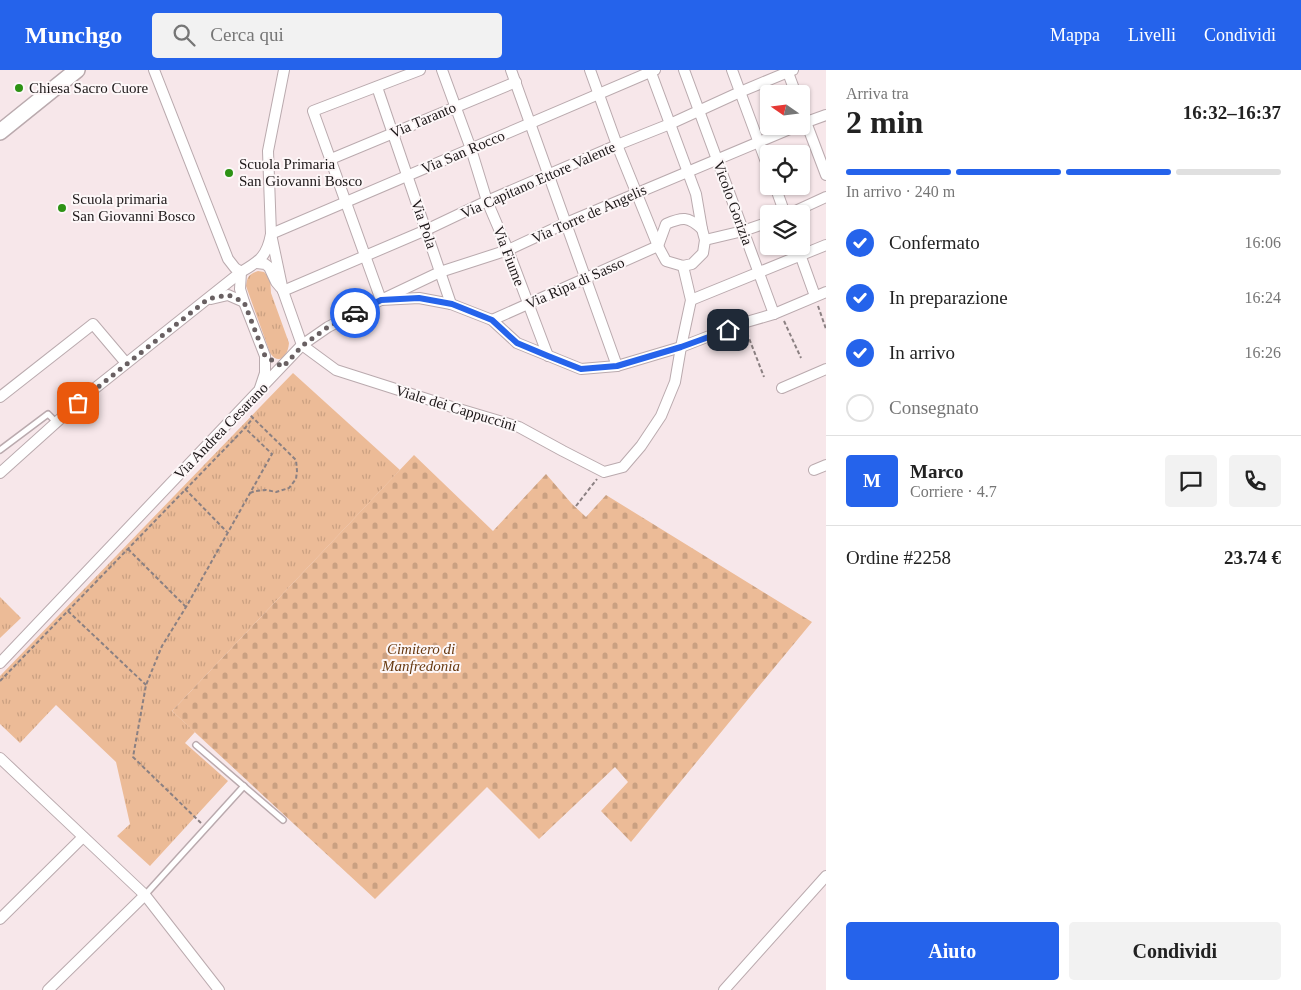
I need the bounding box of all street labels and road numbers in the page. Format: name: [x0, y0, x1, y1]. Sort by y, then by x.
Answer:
street label: Via Taranto: [388, 99, 458, 141]
street label: Via San Rocco: [419, 127, 507, 177]
street label: Via Capitano Ettore Valente: [458, 138, 618, 221]
street label: Vicolo Gorizia: [710, 159, 756, 248]
street label: Via Torre de Angelis: [529, 181, 649, 247]
street label: Via Pola: [408, 197, 440, 251]
street label: Via Fiume: [490, 224, 528, 289]
street label: Via Ripa di Sasso: [523, 254, 627, 312]
street label: Via Andrea Cesarano: [171, 380, 271, 482]
street label: Viale dei Cappuccini: [394, 382, 518, 434]

